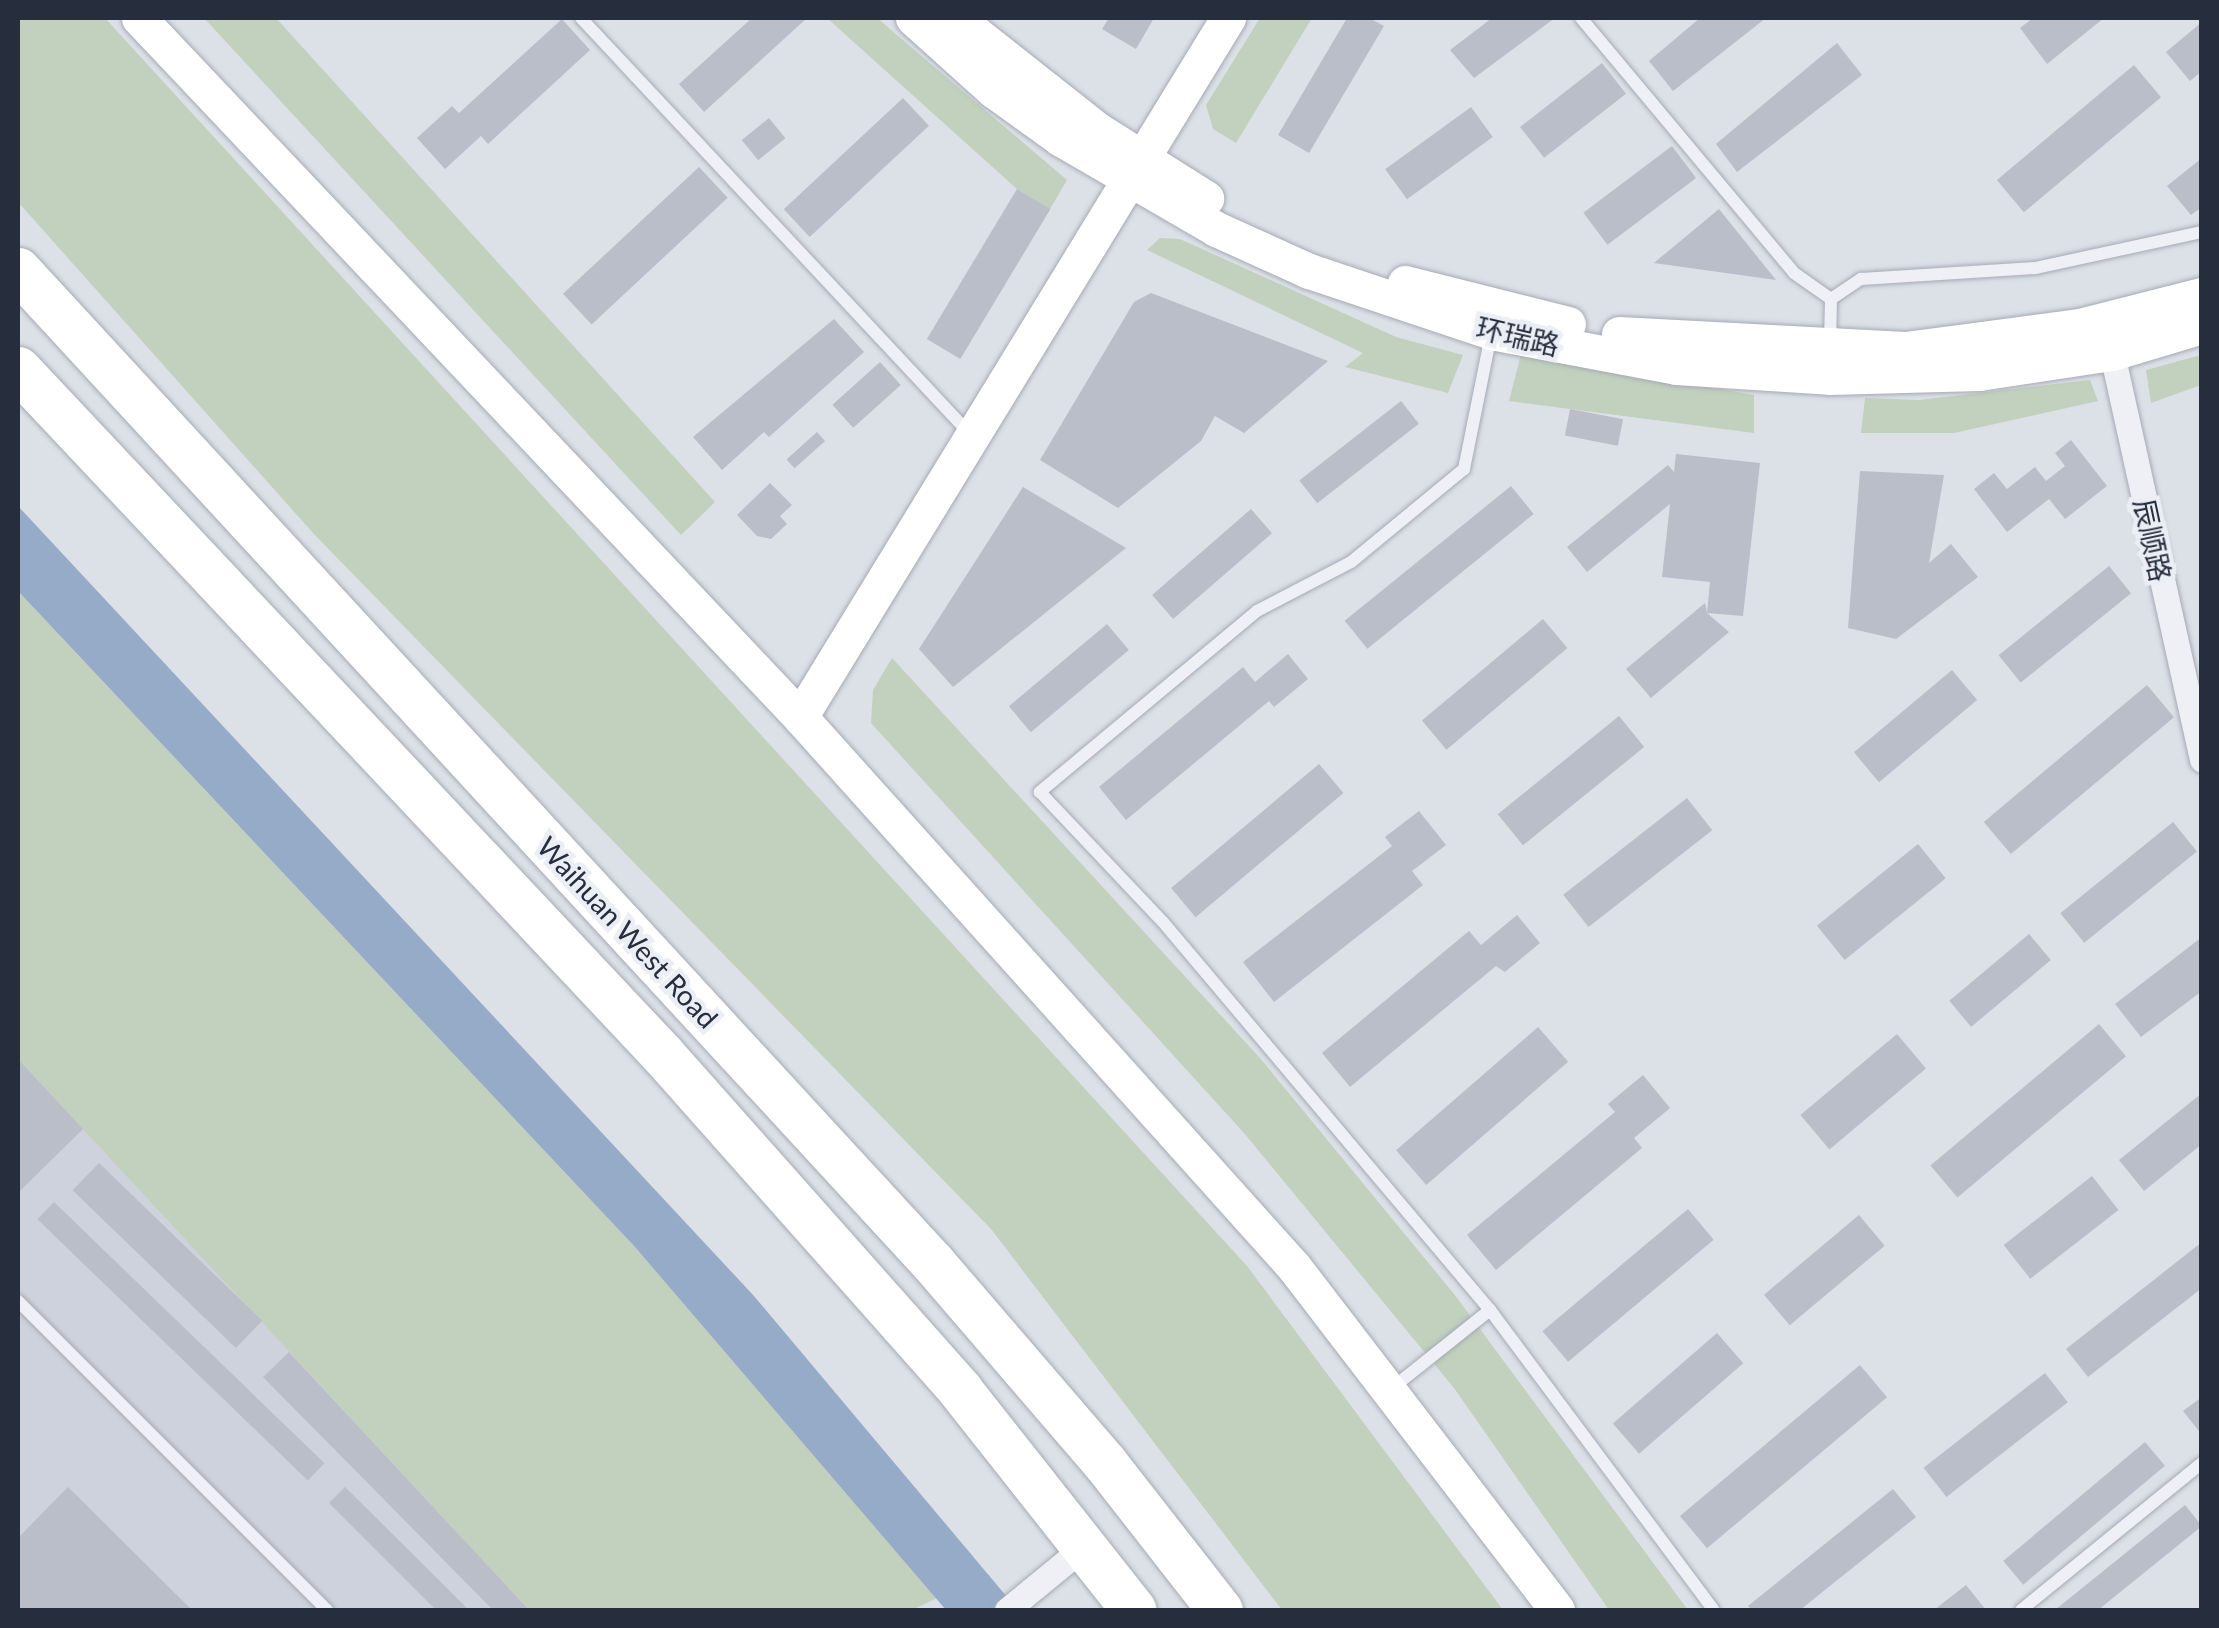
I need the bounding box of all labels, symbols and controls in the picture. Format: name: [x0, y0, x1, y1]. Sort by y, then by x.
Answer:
street label: 环瑞路: [1473, 310, 1563, 362]
street label: 辰顺路: [2128, 495, 2178, 585]
street label: Waihuan West Road: [531, 829, 725, 1035]

